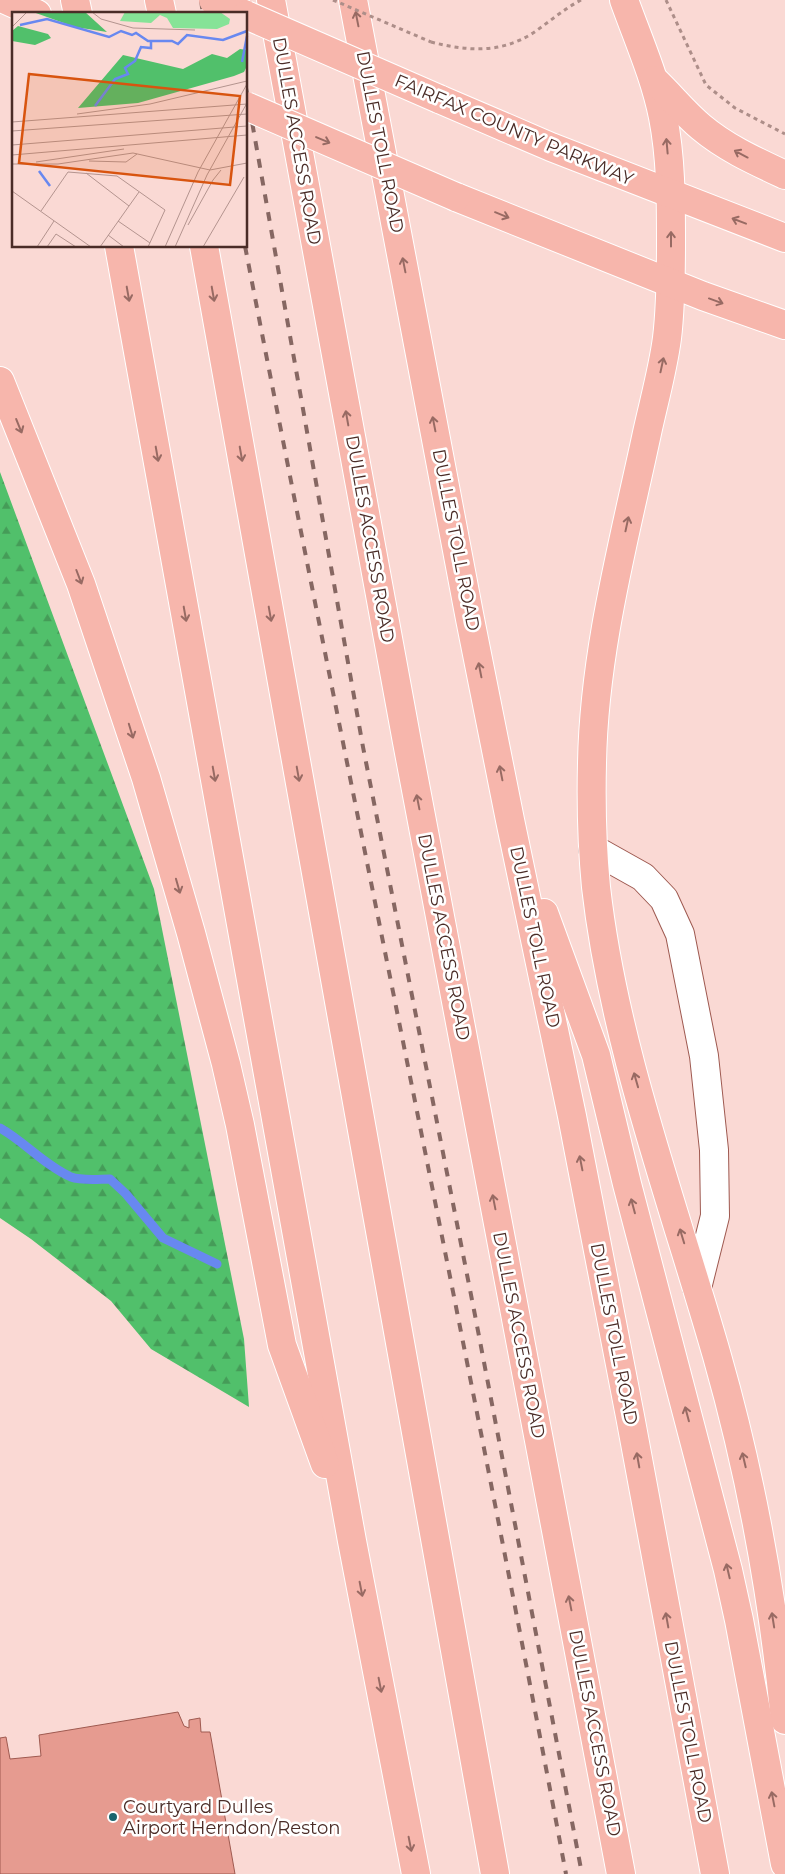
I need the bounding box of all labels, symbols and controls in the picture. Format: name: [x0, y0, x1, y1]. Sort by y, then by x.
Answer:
one-way arrow: [352, 11, 361, 27]
inset map: [12, 12, 248, 248]
street label: DULLES ACCESS ROAD: [268, 35, 326, 247]
street label: DULLES TOLL ROAD: [352, 49, 408, 235]
street label: FAIRFAX COUNTY PARKWAY: [391, 70, 637, 191]
one-way arrow: [315, 135, 330, 145]
one-way arrow: [662, 138, 672, 154]
one-way arrow: [734, 149, 749, 158]
one-way arrow: [494, 211, 509, 220]
one-way arrow: [732, 216, 748, 225]
one-way arrow: [666, 231, 676, 247]
one-way arrow: [398, 257, 408, 273]
one-way arrow: [124, 286, 133, 302]
one-way arrow: [208, 286, 218, 302]
one-way arrow: [708, 297, 723, 306]
one-way arrow: [657, 358, 667, 374]
one-way arrow: [342, 411, 352, 427]
one-way arrow: [428, 417, 438, 433]
one-way arrow: [14, 418, 24, 433]
street label: DULLES ACCESS ROAD: [341, 433, 399, 645]
one-way arrow: [152, 446, 162, 462]
one-way arrow: [237, 446, 247, 462]
street label: DULLES TOLL ROAD: [428, 447, 484, 633]
one-way arrow: [623, 517, 633, 533]
one-way arrow: [75, 569, 84, 584]
one-way arrow: [181, 606, 191, 622]
one-way arrow: [265, 606, 275, 622]
one-way arrow: [475, 662, 485, 678]
one-way arrow: [127, 722, 136, 738]
one-way arrow: [495, 765, 505, 781]
one-way arrow: [210, 766, 220, 782]
one-way arrow: [294, 766, 304, 782]
one-way arrow: [413, 794, 423, 810]
street label: DULLES ACCESS ROAD: [413, 832, 475, 1042]
street label: DULLES TOLL ROAD: [505, 844, 565, 1030]
one-way arrow: [173, 878, 183, 894]
one-way arrow: [630, 1073, 640, 1089]
one-way arrow: [576, 1155, 586, 1171]
one-way arrow: [489, 1195, 498, 1211]
one-way arrow: [627, 1198, 637, 1214]
one-way arrow: [676, 1228, 686, 1244]
street label: DULLES ACCESS ROAD: [488, 1230, 550, 1440]
street label: DULLES TOLL ROAD: [586, 1241, 642, 1427]
one-way arrow: [682, 1406, 692, 1422]
one-way arrow: [633, 1452, 643, 1468]
one-way arrow: [739, 1453, 748, 1469]
one-way arrow: [723, 1564, 732, 1580]
one-way arrow: [357, 1580, 367, 1596]
one-way arrow: [565, 1595, 574, 1611]
one-way arrow: [662, 1612, 672, 1628]
one-way arrow: [768, 1612, 778, 1628]
street label: DULLES ACCESS ROAD: [564, 1628, 626, 1838]
street label: DULLES TOLL ROAD: [660, 1639, 716, 1825]
one-way arrow: [375, 1676, 385, 1692]
one-way arrow: [767, 1792, 777, 1808]
place label: Courtyard Dulles Airport Herndon/Reston: [123, 1796, 340, 1839]
marker: Courtyard Dulles Airport Herndon/Reston: [107, 1811, 119, 1823]
one-way arrow: [406, 1836, 415, 1852]

